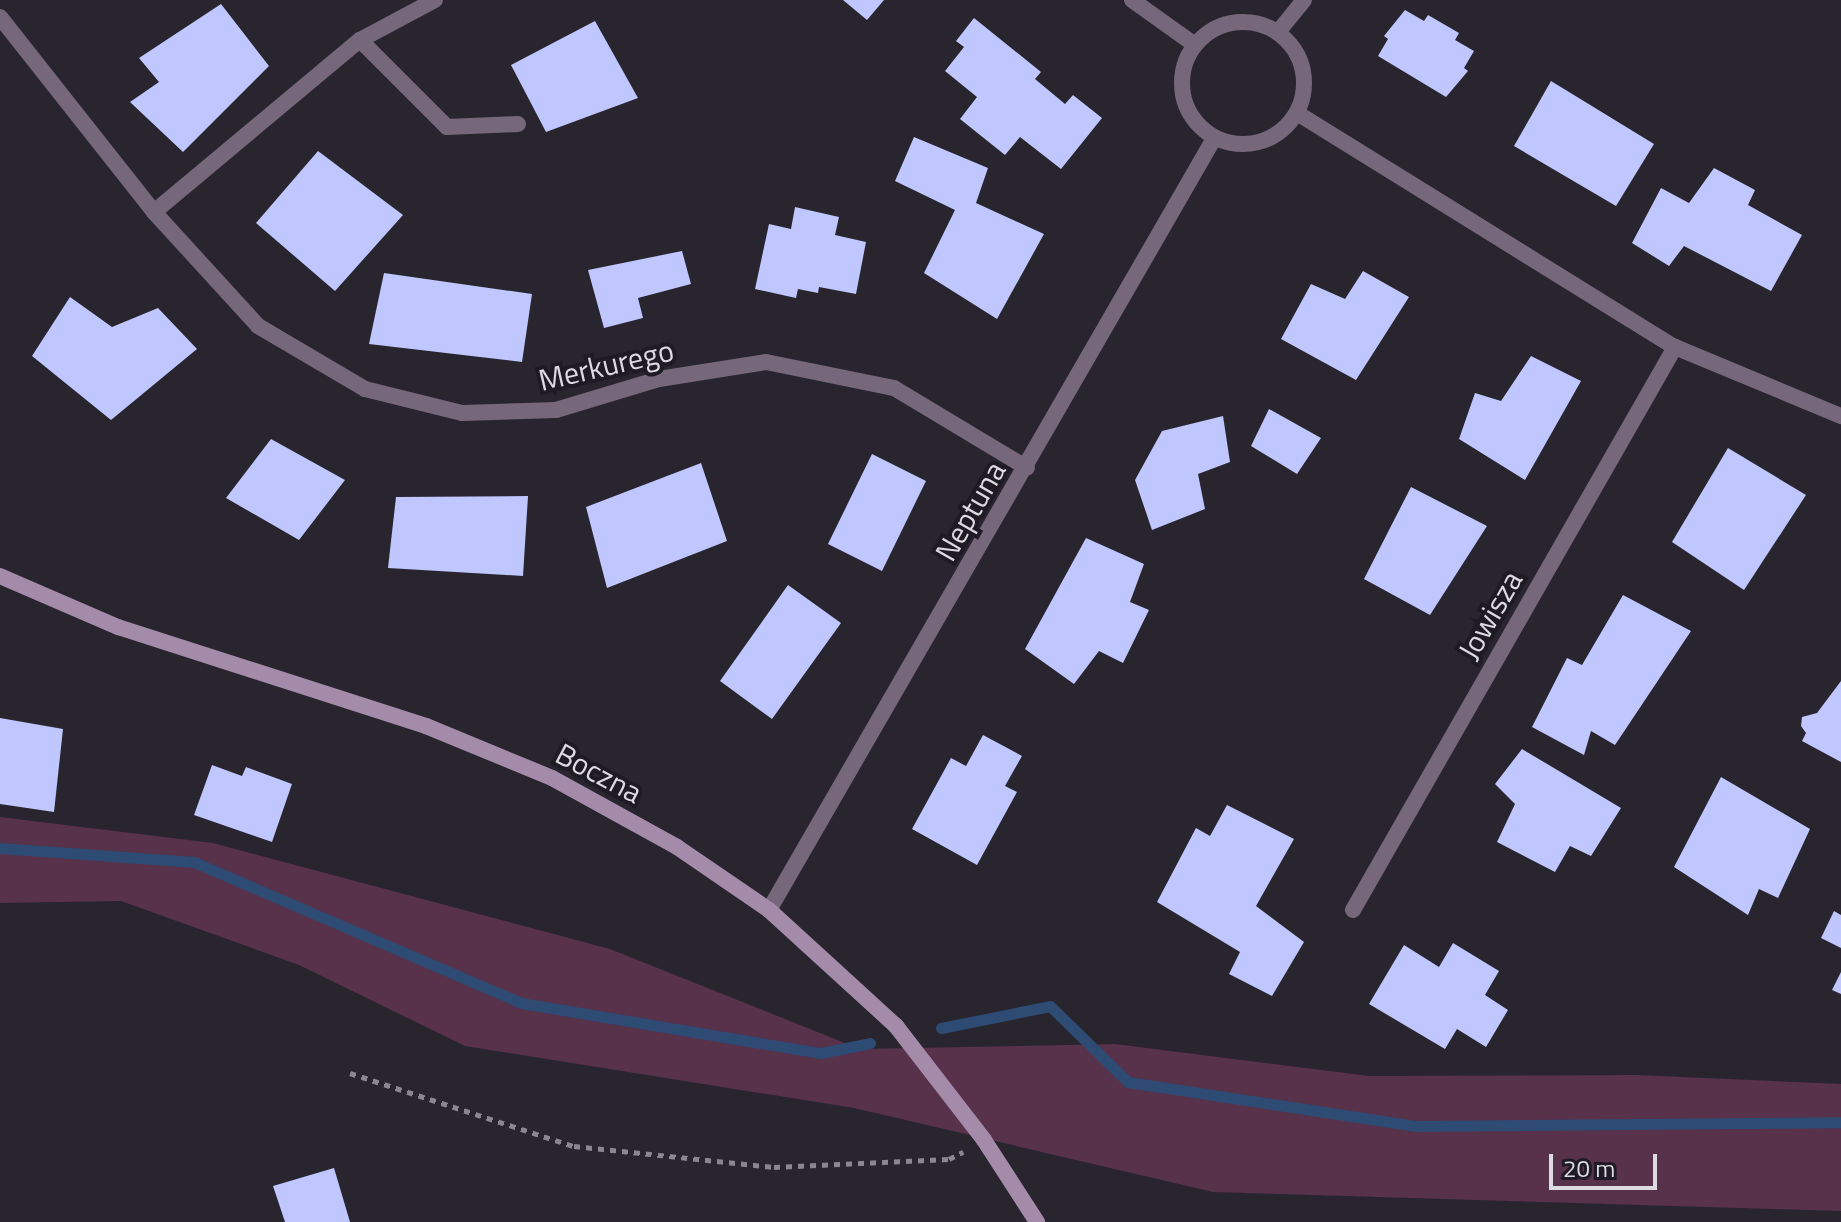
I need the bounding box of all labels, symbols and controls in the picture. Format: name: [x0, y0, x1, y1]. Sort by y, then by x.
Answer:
street label: Merkurego: [535, 332, 677, 398]
street label: Neptuna: [927, 455, 1013, 567]
street label: Jowisza: [1450, 564, 1530, 666]
street label: Boczna: [550, 735, 648, 811]
scale bar: [1553, 1138, 1661, 1188]
text: 20 m: [1563, 1150, 1615, 1186]

